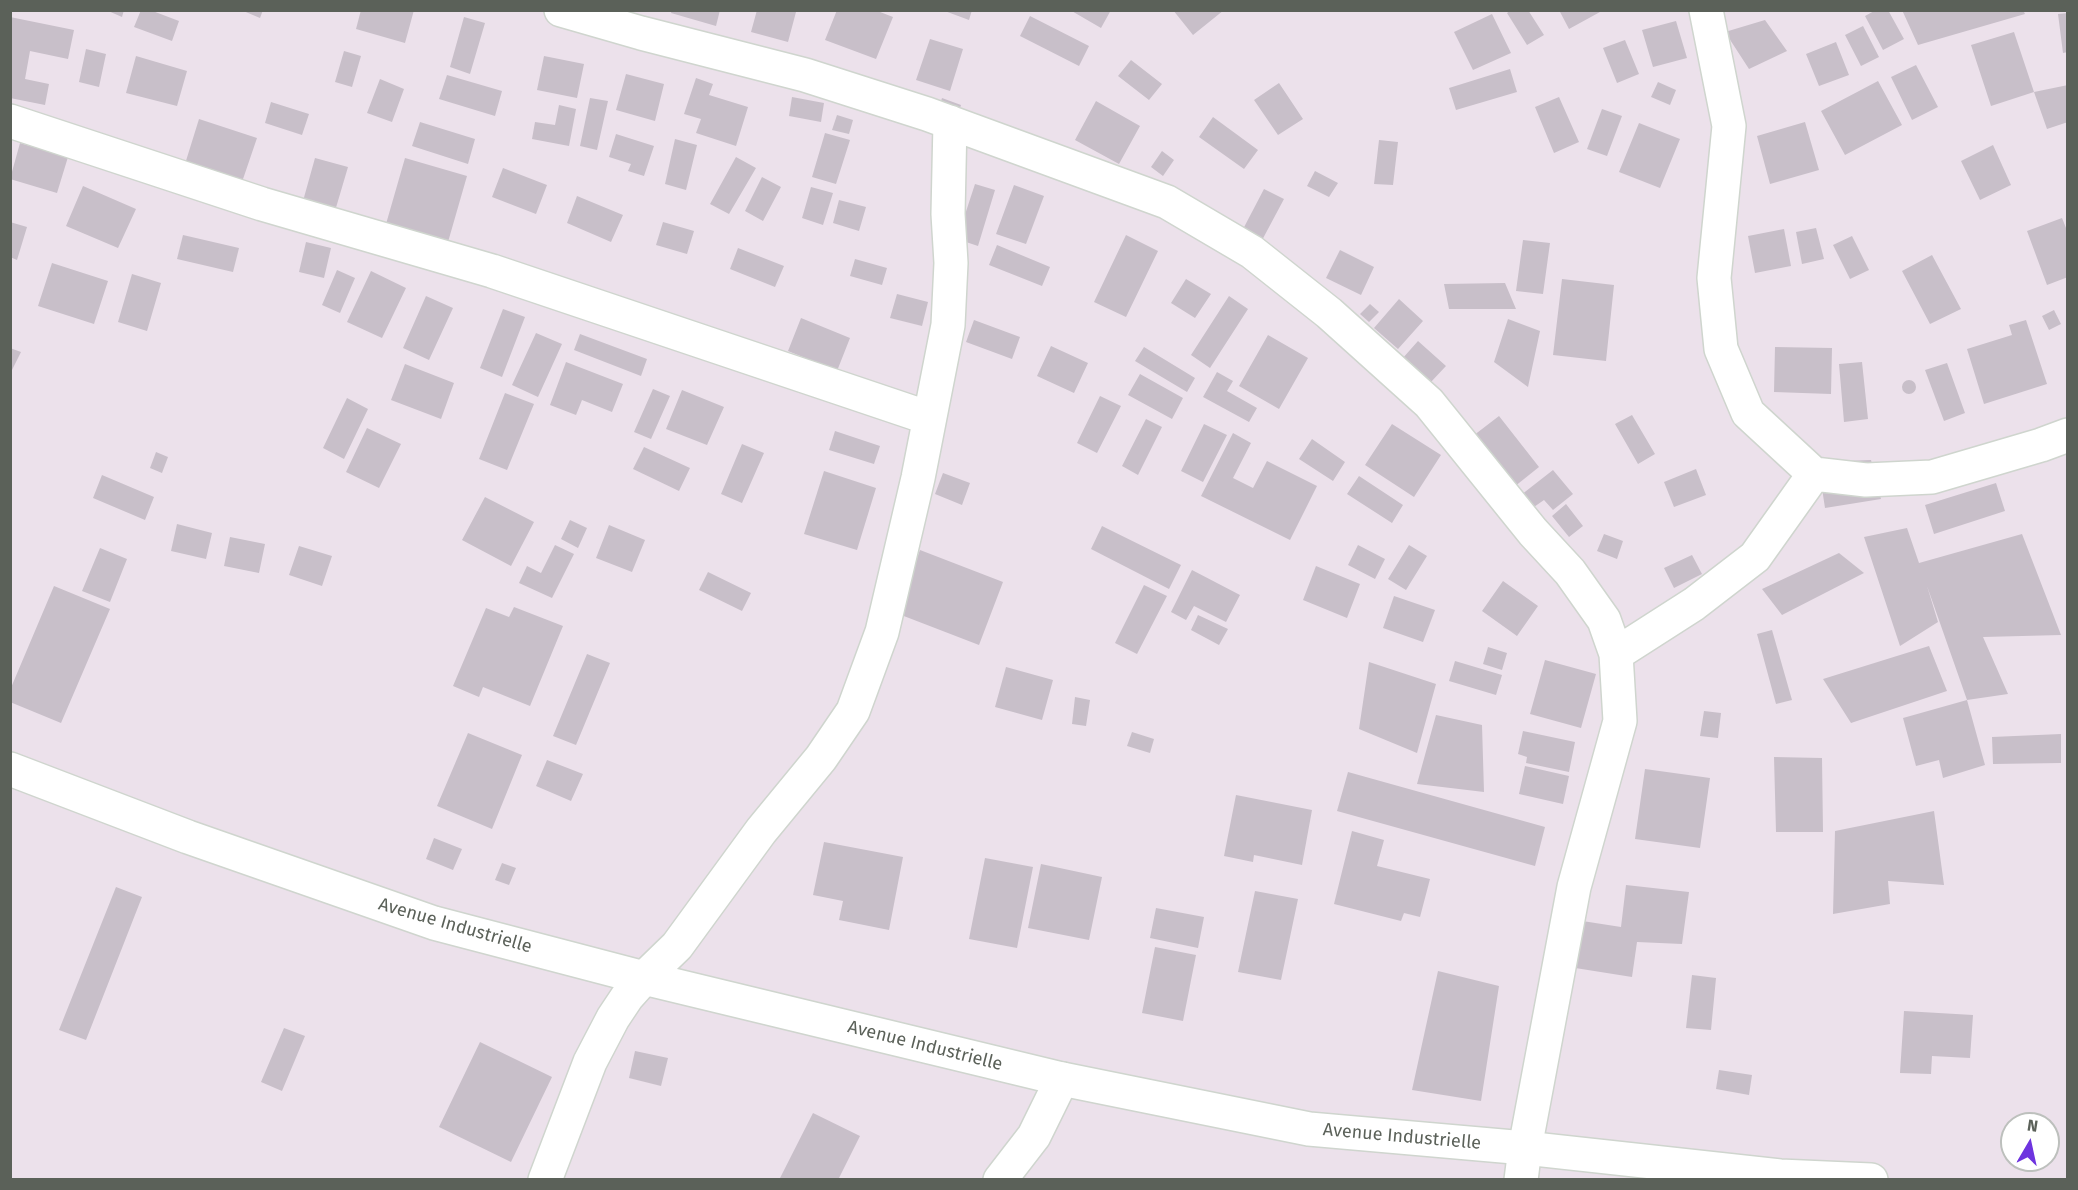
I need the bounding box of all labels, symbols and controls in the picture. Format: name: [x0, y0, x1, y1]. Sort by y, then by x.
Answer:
street label: Avenue Industrielle: [376, 894, 534, 958]
street label: Avenue Industrielle: [845, 1016, 1005, 1076]
north arrow: [2000, 1112, 2060, 1172]
text: N: [2026, 1115, 2039, 1136]
street label: Avenue Industrielle: [1322, 1119, 1482, 1155]

